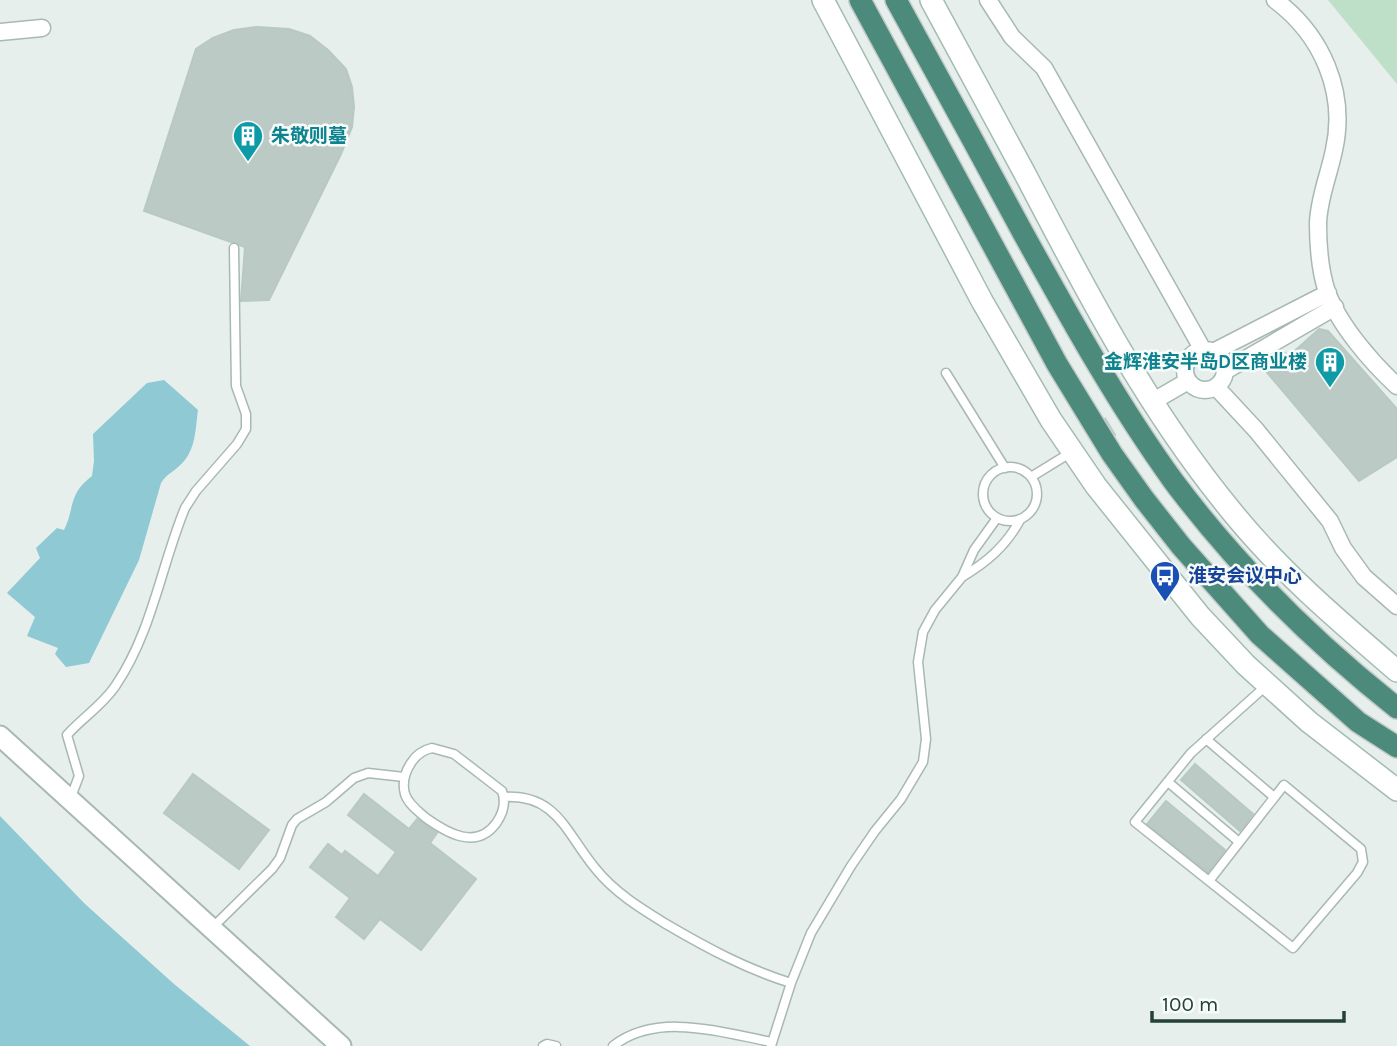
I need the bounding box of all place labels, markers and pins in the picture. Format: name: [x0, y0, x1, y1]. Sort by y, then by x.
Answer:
building icon: 朱敬则墓: [231, 119, 265, 163]
place label: 朱敬则墓: [271, 125, 347, 147]
building icon: 金辉淮安半岛D区商业楼: [1313, 345, 1347, 389]
place label: 金辉淮安半岛D区商业楼: [1104, 351, 1307, 373]
bus stop icon: 淮安会议中心: [1148, 559, 1182, 603]
place label: 淮安会议中心: [1188, 565, 1302, 587]

